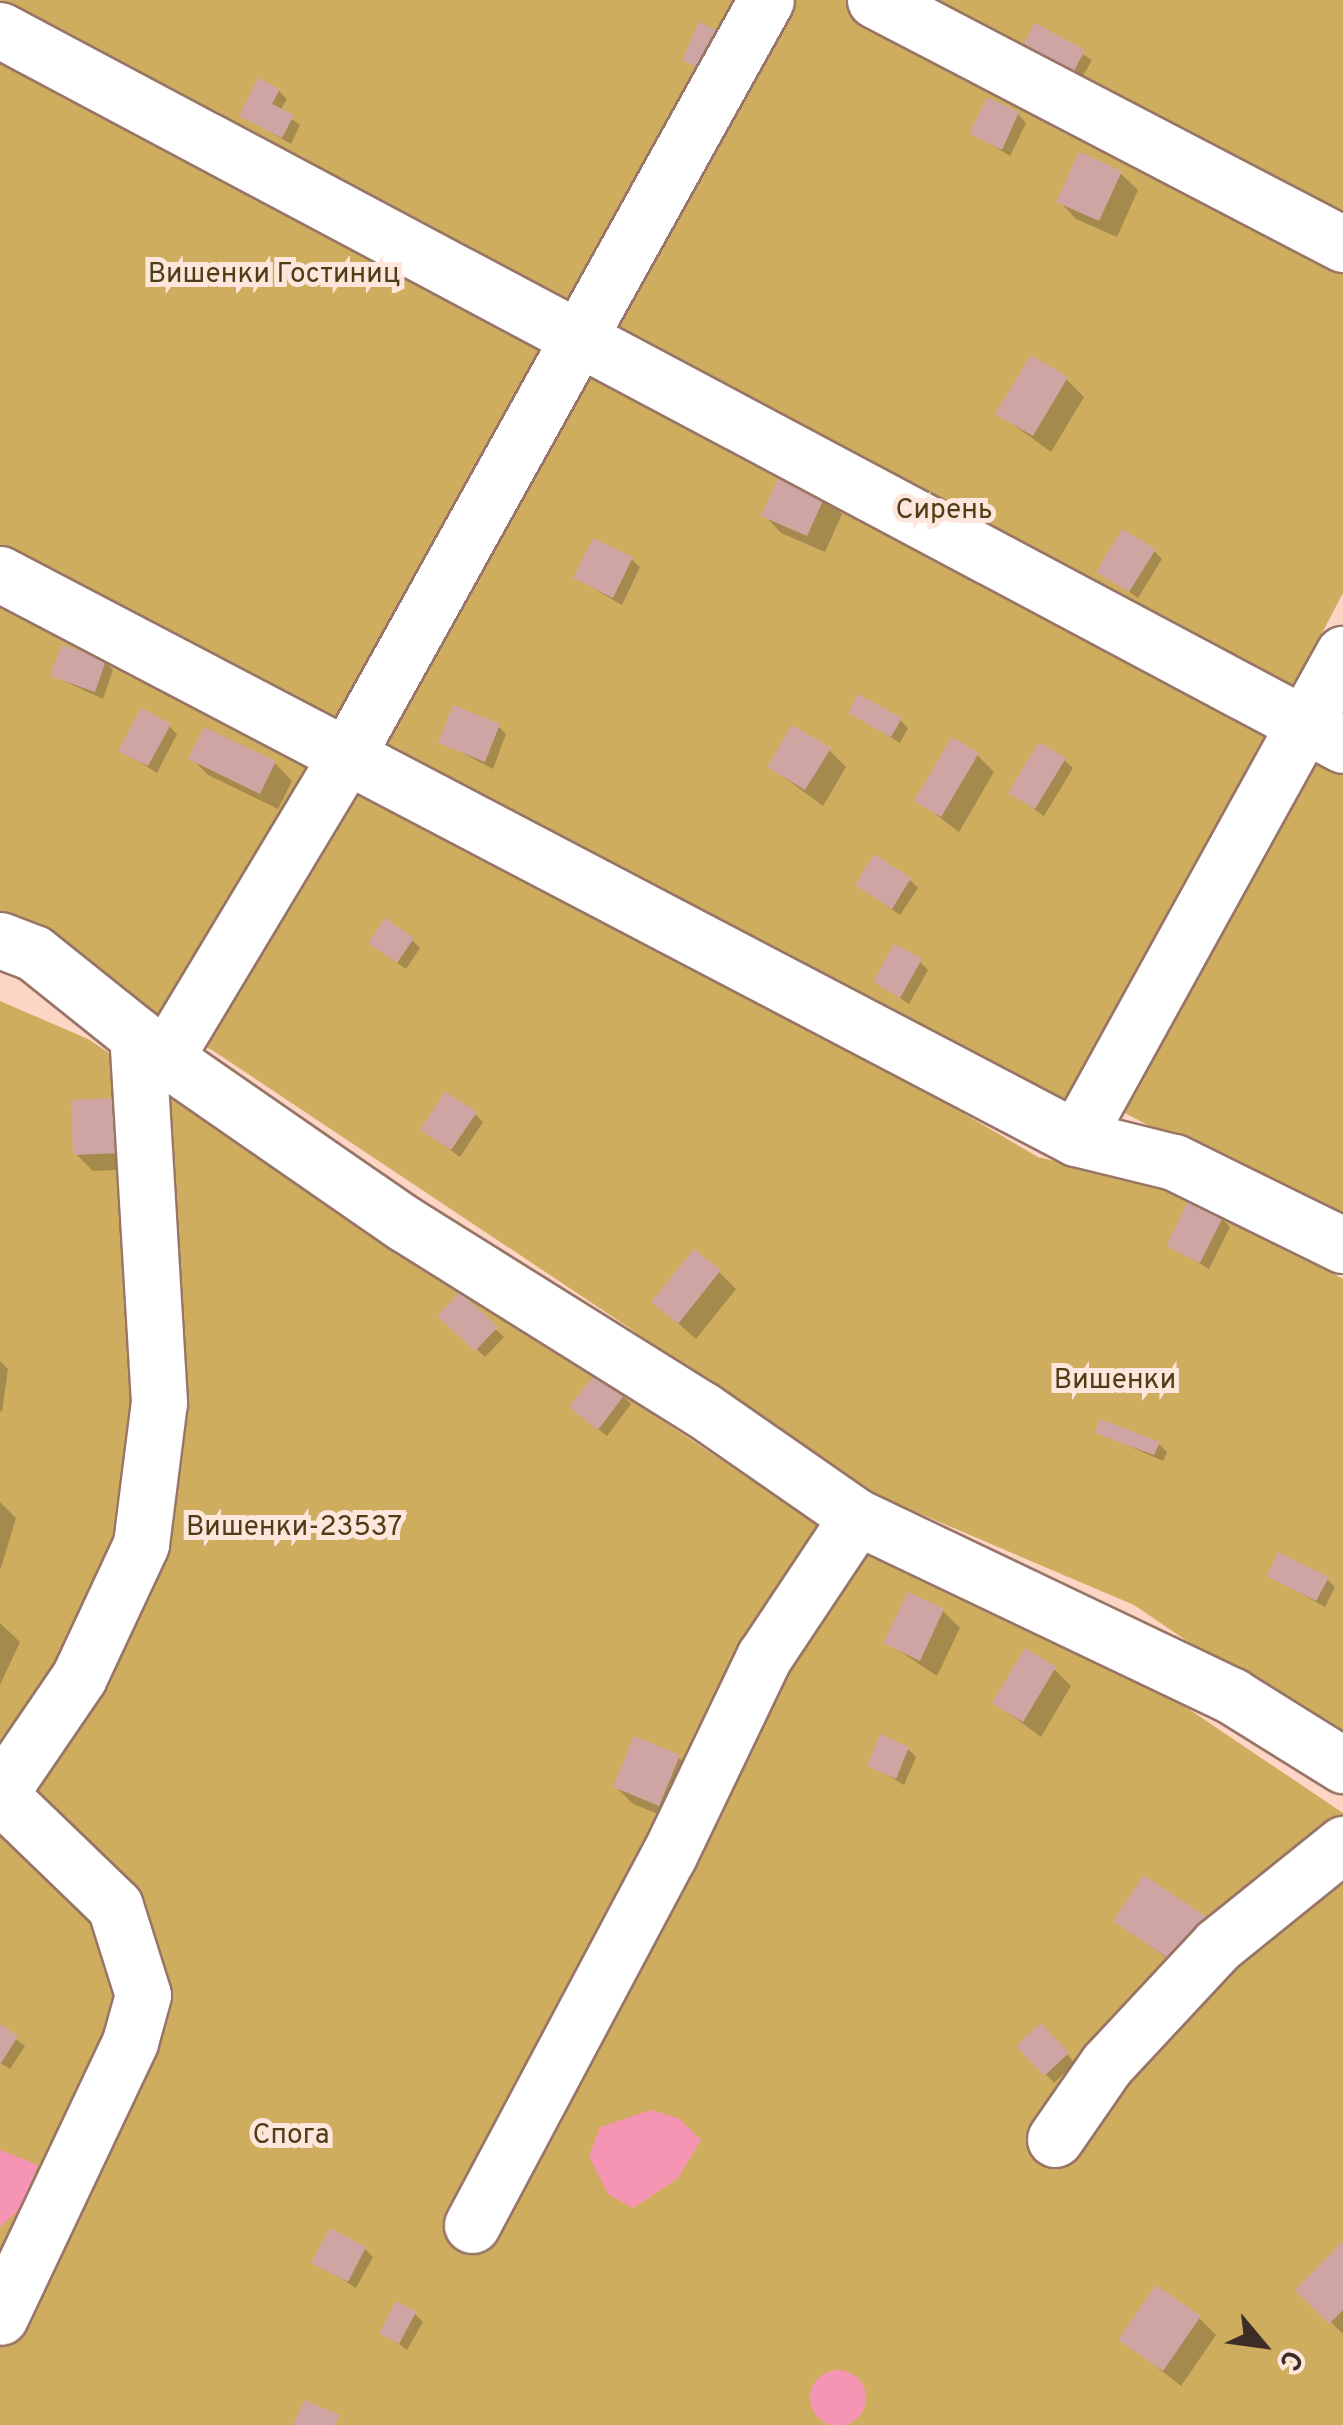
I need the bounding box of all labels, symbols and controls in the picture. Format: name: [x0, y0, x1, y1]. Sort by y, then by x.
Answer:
park label: Вишенки Гостиниц: [148, 258, 400, 292]
park label: Сирень: [895, 494, 993, 528]
park label: Вишенки: [1054, 1364, 1176, 1398]
park label: Вишенки-23537: [186, 1511, 402, 1545]
park label: Спога: [252, 2119, 330, 2153]
north arrow: [1213, 2295, 1313, 2395]
text: С: [1269, 2343, 1309, 2376]

